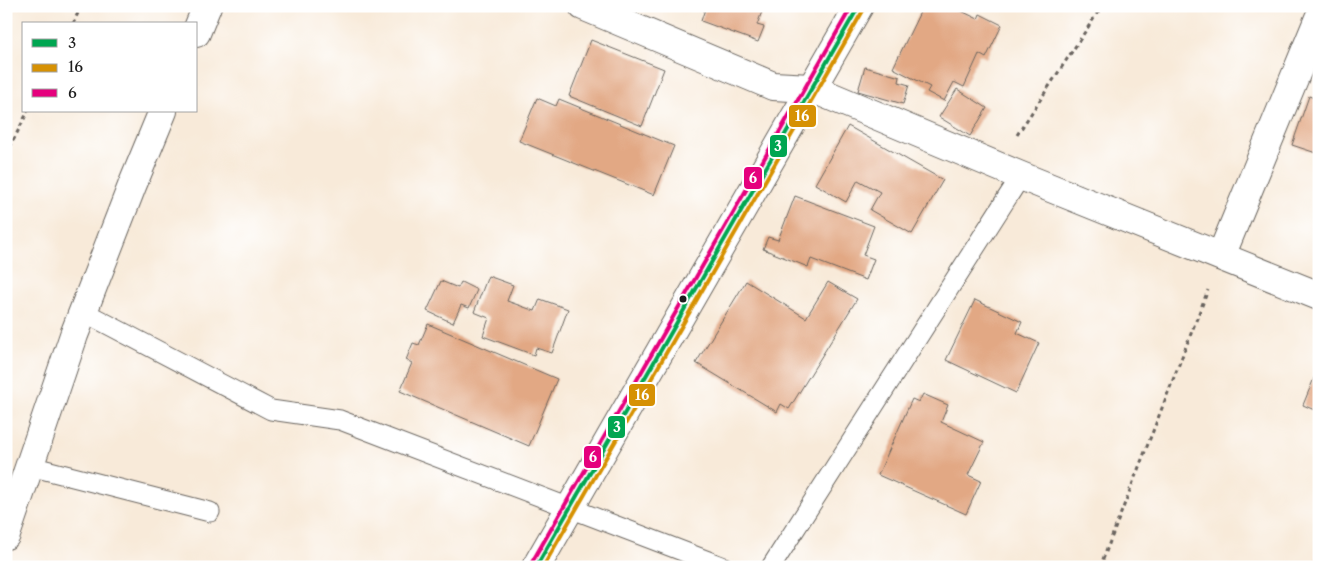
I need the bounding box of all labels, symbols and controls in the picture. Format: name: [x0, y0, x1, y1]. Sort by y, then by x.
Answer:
legend: [22, 22, 198, 112]
text: 3: [68, 33, 76, 52]
text: 16: [68, 57, 83, 76]
text: 6: [68, 83, 77, 102]
line badge: 16: [788, 104, 817, 128]
text: 16: [795, 107, 809, 125]
line badge: 3: [769, 134, 788, 158]
text: 3: [774, 137, 782, 155]
line badge: 6: [743, 166, 763, 190]
text: 6: [749, 169, 757, 187]
unlabelled marker: [678, 294, 688, 304]
line badge: 16: [628, 383, 656, 407]
text: 16: [635, 386, 649, 404]
line badge: 3: [607, 415, 626, 439]
text: 3: [613, 418, 621, 436]
line badge: 6: [583, 445, 602, 469]
text: 6: [589, 448, 597, 466]

